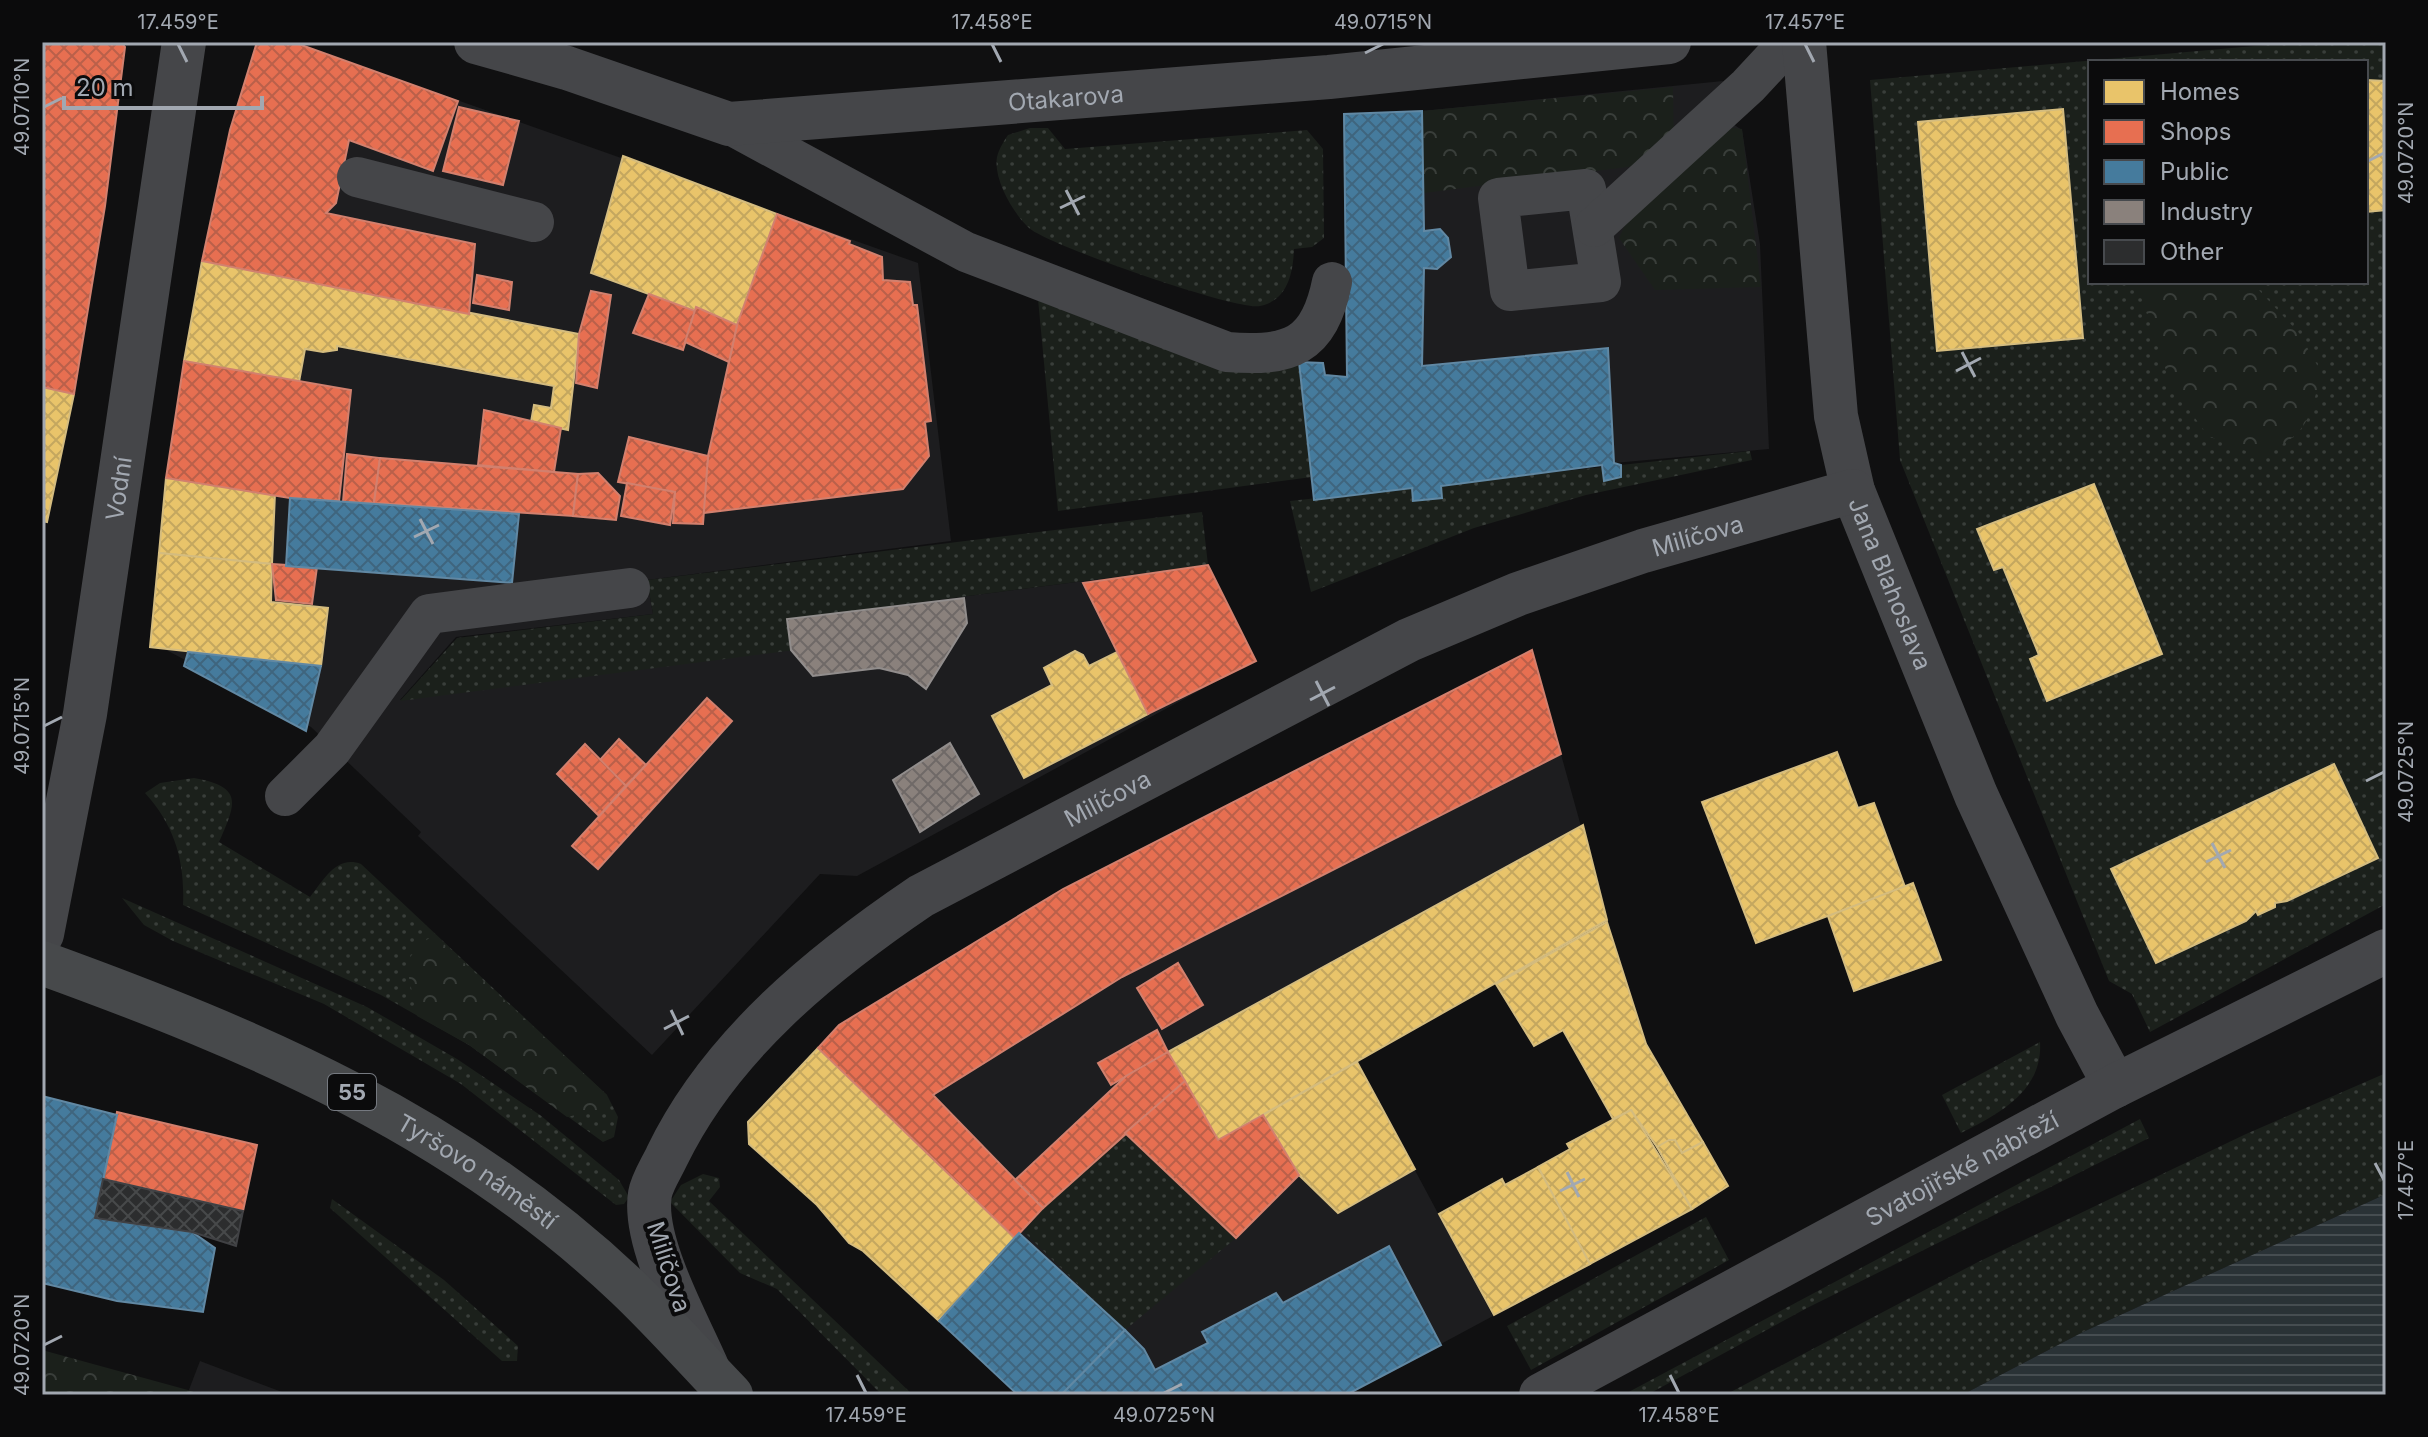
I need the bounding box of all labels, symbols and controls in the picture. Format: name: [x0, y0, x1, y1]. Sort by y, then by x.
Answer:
text: 17.459°E: [137, 10, 219, 34]
text: 17.458°E: [951, 10, 1033, 34]
text: 49.0715°N: [1334, 10, 1432, 34]
text: 17.457°E: [1765, 10, 1845, 34]
text: 49.0710°N: [10, 58, 34, 156]
scale bar: [64, 60, 262, 110]
legend: [2088, 60, 2368, 284]
text: 20 m: [76, 73, 134, 102]
text: Homes: [2160, 77, 2240, 106]
street label: Otakarova: [1007, 79, 1125, 117]
text: 49.0720°N: [2394, 102, 2418, 204]
text: Shops: [2160, 117, 2231, 146]
text: Public: [2160, 157, 2230, 186]
text: Industry: [2160, 197, 2253, 226]
text: Other: [2160, 237, 2223, 266]
street label: Vodní: [99, 454, 137, 523]
street label: Jana Blahoslava: [1843, 493, 1938, 674]
street label: Milíčova: [1649, 509, 1747, 562]
text: 49.0715°N: [10, 677, 34, 775]
text: 49.0725°N: [2394, 721, 2418, 823]
street label: Milíčova: [1059, 764, 1155, 833]
road number: 55: [328, 1074, 376, 1110]
street label: Svatojiřské nábřeží: [1860, 1105, 2063, 1232]
street label: Tyršovo náměstí: [392, 1107, 563, 1235]
text: 17.457°E: [2394, 1140, 2418, 1220]
street label: Milíčova: [641, 1218, 697, 1316]
text: 49.0720°N: [10, 1294, 34, 1396]
text: 17.459°E: [825, 1403, 907, 1427]
text: 49.0725°N: [1113, 1403, 1215, 1427]
text: 17.458°E: [1638, 1403, 1720, 1427]

